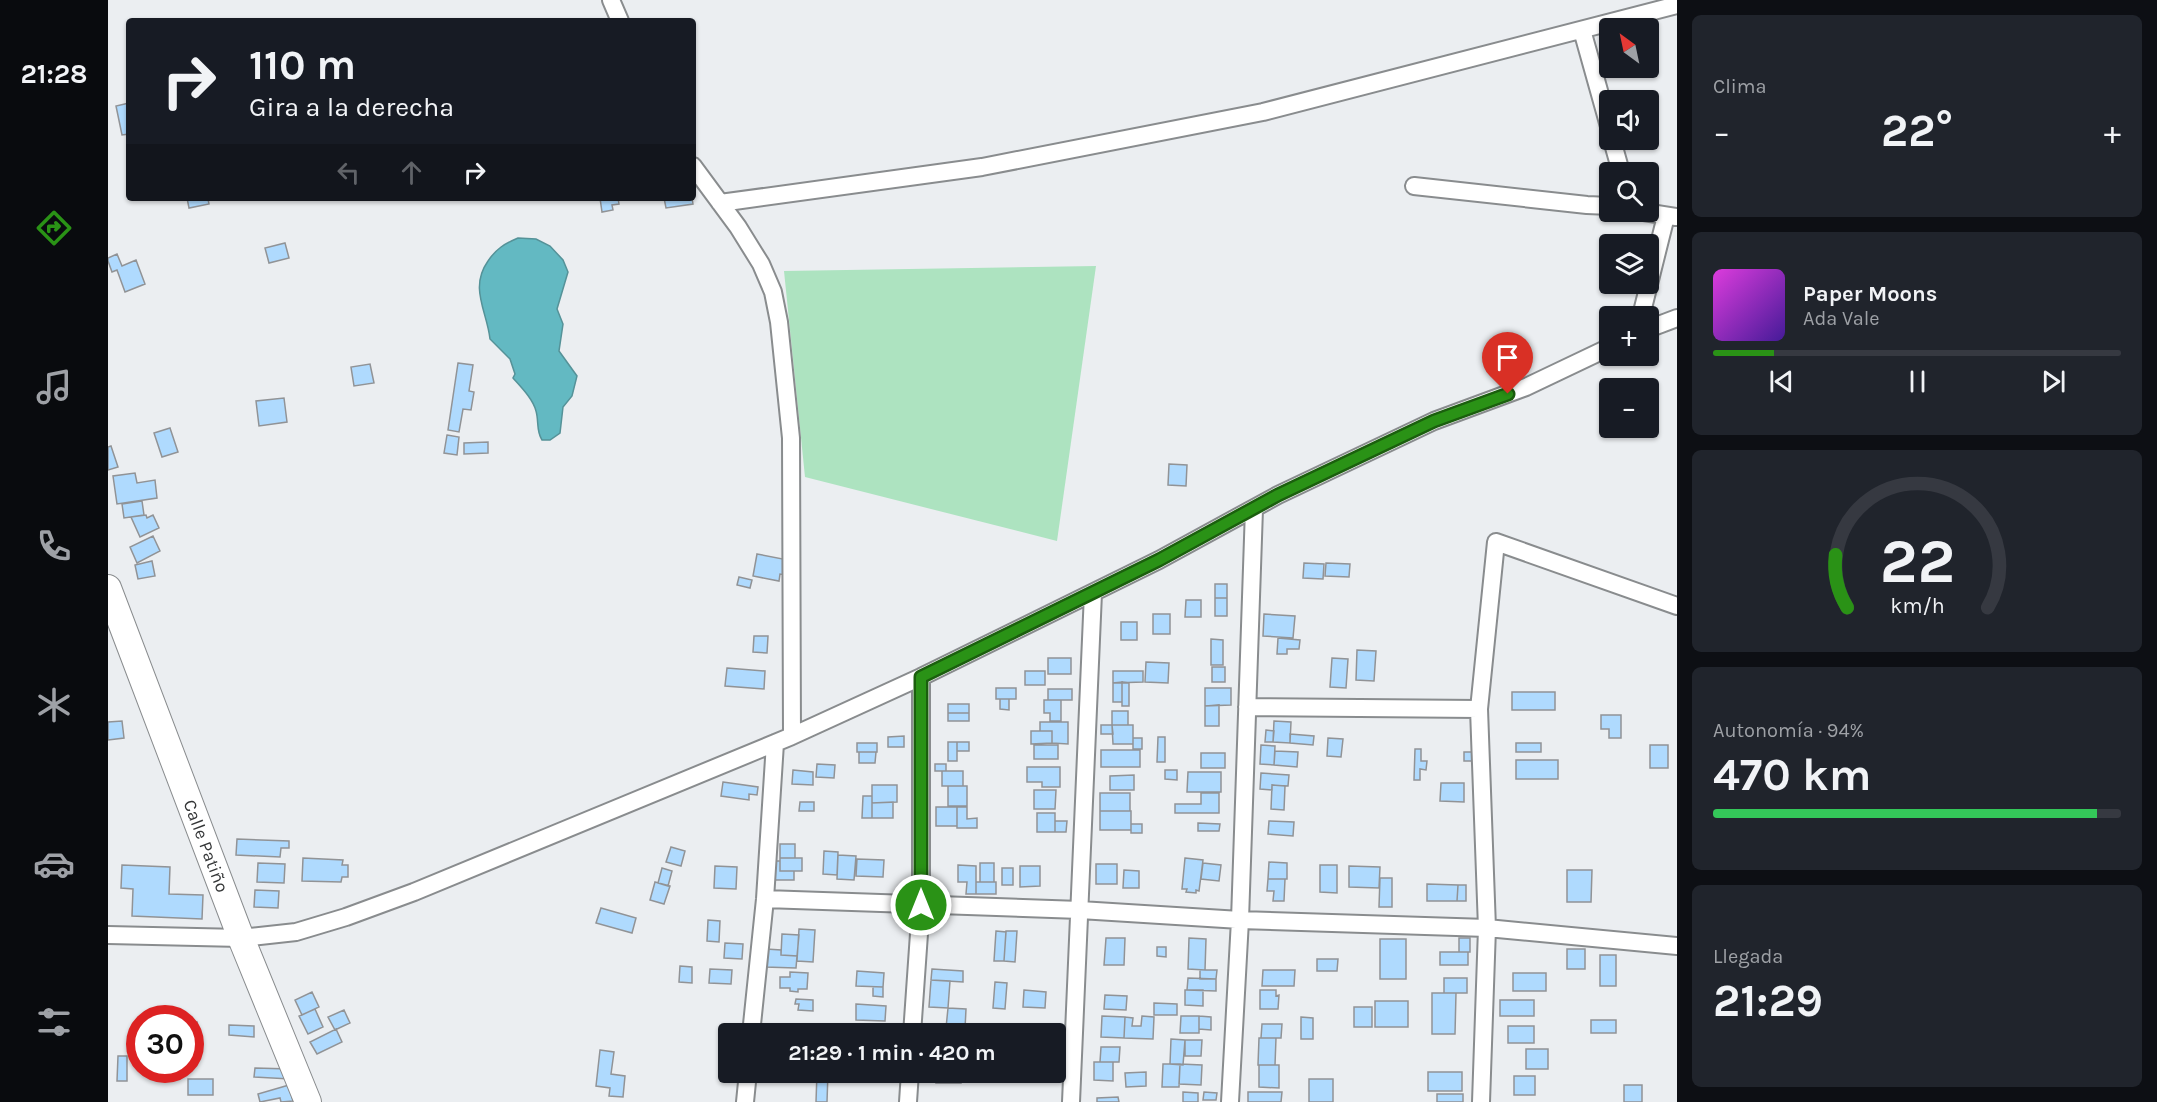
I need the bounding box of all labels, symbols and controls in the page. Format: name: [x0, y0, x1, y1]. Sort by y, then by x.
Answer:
north arrow: [1599, 18, 1659, 78]
map controls: [1599, 18, 1659, 438]
text: 110 m: [249, 40, 356, 90]
icon: right: [150, 42, 228, 120]
text: 21:28: [20, 58, 88, 90]
text: Clima: [1713, 75, 1767, 98]
button: sound: [1599, 90, 1659, 150]
text: Gira a la derecha: [249, 91, 454, 123]
text: 22°: [1881, 105, 1953, 157]
text: −: [1713, 113, 1730, 151]
text: +: [2104, 113, 2121, 151]
icon: left: [332, 156, 365, 189]
icon: ahead: [395, 156, 428, 189]
icon: right: [458, 156, 491, 189]
button: search: [1599, 162, 1659, 222]
icon: directions: [33, 207, 75, 249]
button: layers: [1599, 234, 1659, 294]
text: Paper Moons: [1803, 281, 1937, 307]
button: +: [1599, 306, 1659, 366]
text: Ada Vale: [1803, 307, 1880, 330]
pin: [1482, 332, 1533, 394]
icon: arrive: [1491, 341, 1524, 374]
icon: previous: [1765, 365, 1798, 398]
icon: pause: [1901, 365, 1934, 398]
icon: next: [2037, 365, 2070, 398]
icon: music: [33, 366, 75, 408]
button: −: [1599, 378, 1659, 438]
icon: phone: [33, 525, 75, 567]
text: 22: [1879, 525, 1955, 598]
text: km/h: [1890, 593, 1944, 618]
icon: climate: [33, 684, 75, 726]
text: Autonomía · 94%: [1713, 719, 1864, 742]
text: 470 km: [1713, 749, 1871, 801]
street label: Calle Patiño: [178, 797, 234, 895]
icon: car: [33, 843, 75, 885]
position arrow: [889, 873, 953, 937]
text: Llegada: [1713, 945, 1783, 968]
text: 21:29: [1713, 975, 1823, 1027]
icon: filters: [33, 1001, 75, 1043]
speed limit sign: 30: [126, 1005, 204, 1083]
text: 21:29 · 1 min · 420 m: [788, 1040, 996, 1066]

